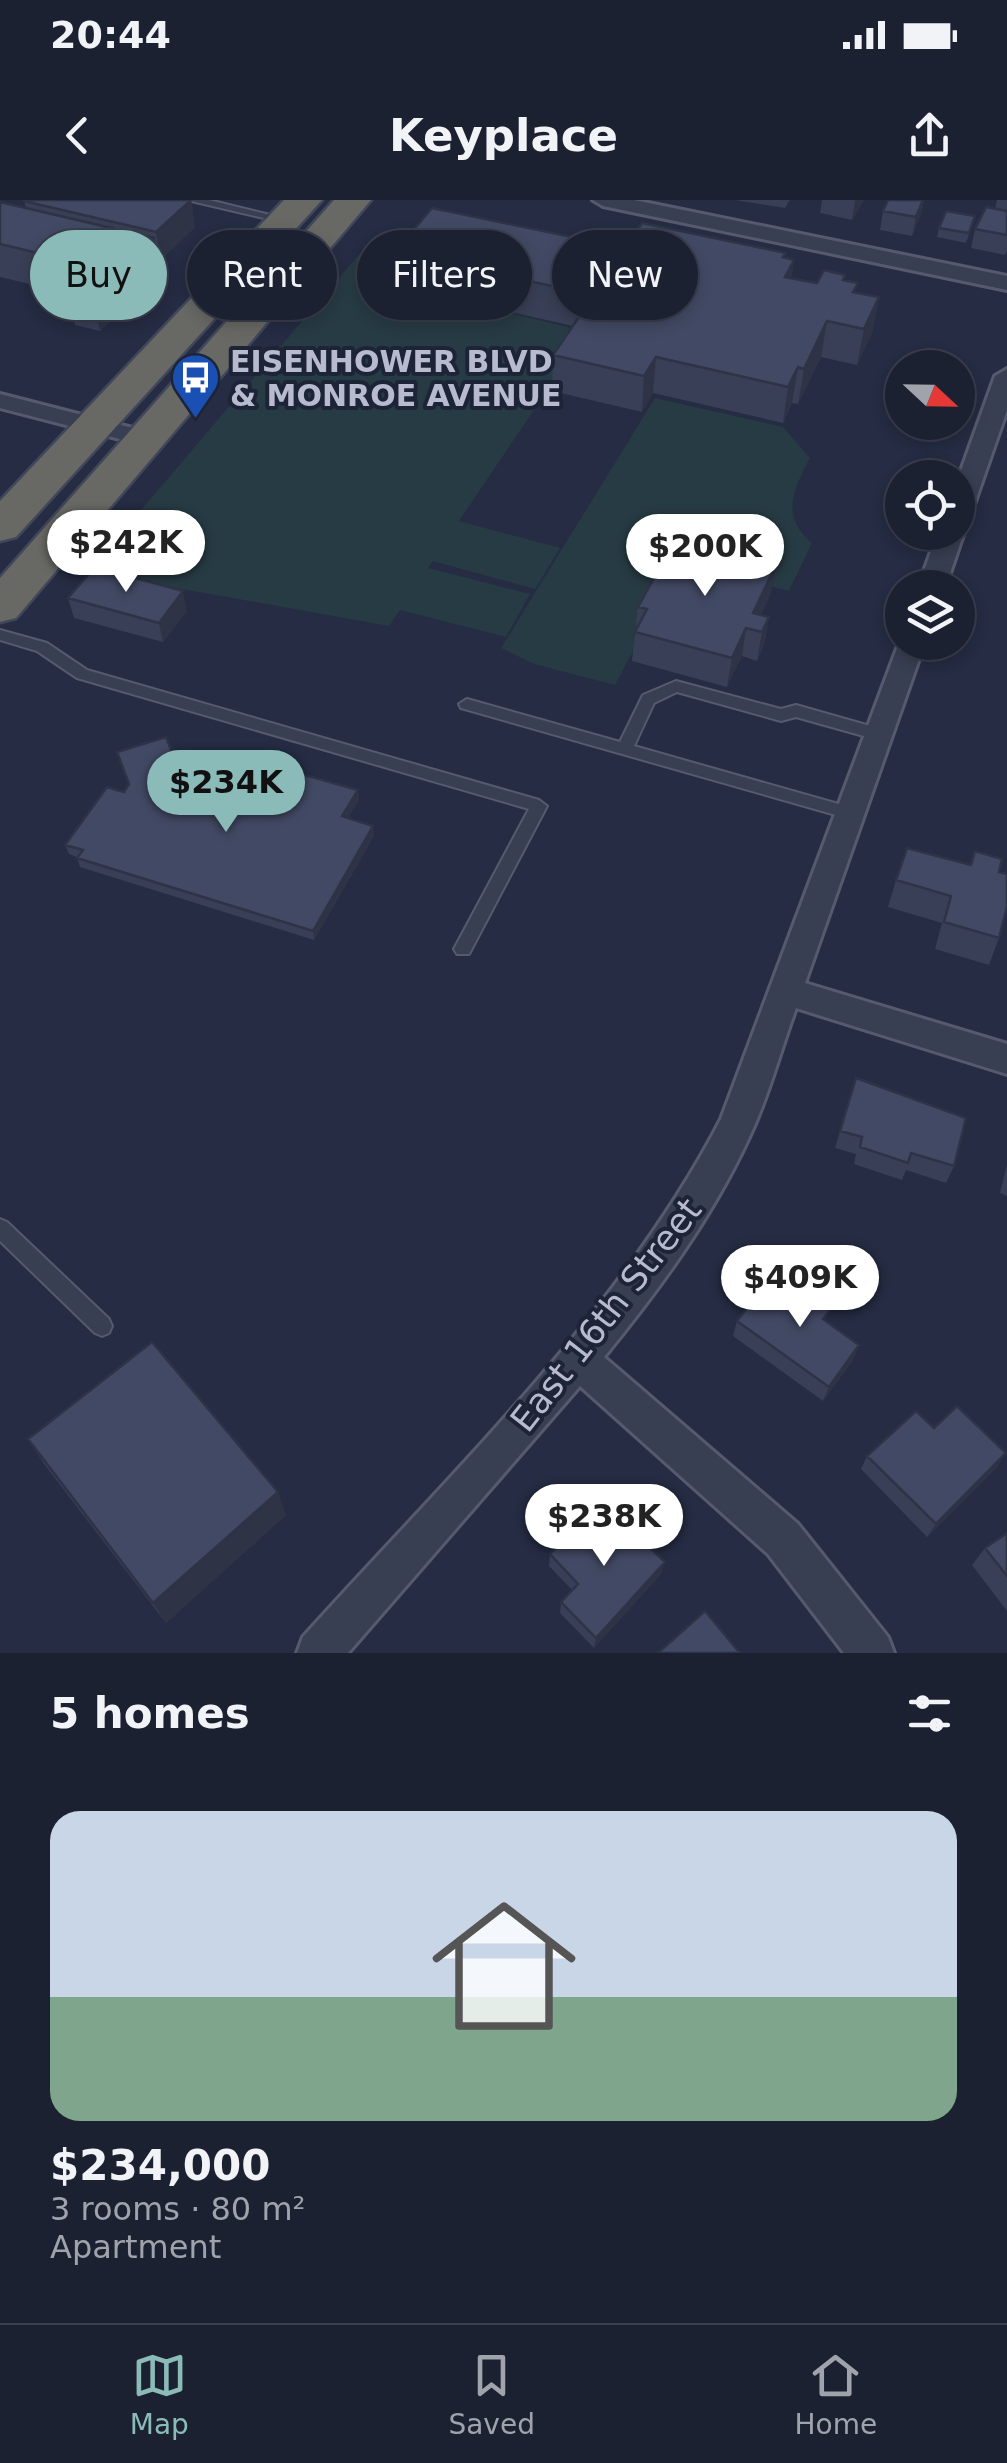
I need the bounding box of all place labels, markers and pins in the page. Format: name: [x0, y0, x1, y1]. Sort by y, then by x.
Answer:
place label: EISENHOWER BLVD & MONROE AVENUE: [230, 344, 561, 413]
bus stop icon: EISENHOWER BLVD & MONROE AVENUE: [169, 352, 221, 420]
pin: $242K: [56, 510, 196, 595]
pin: $200K: [635, 514, 775, 599]
pin: $234K: [156, 750, 296, 835]
pin: $409K: [730, 1245, 870, 1330]
pin: $238K: [534, 1484, 674, 1569]

